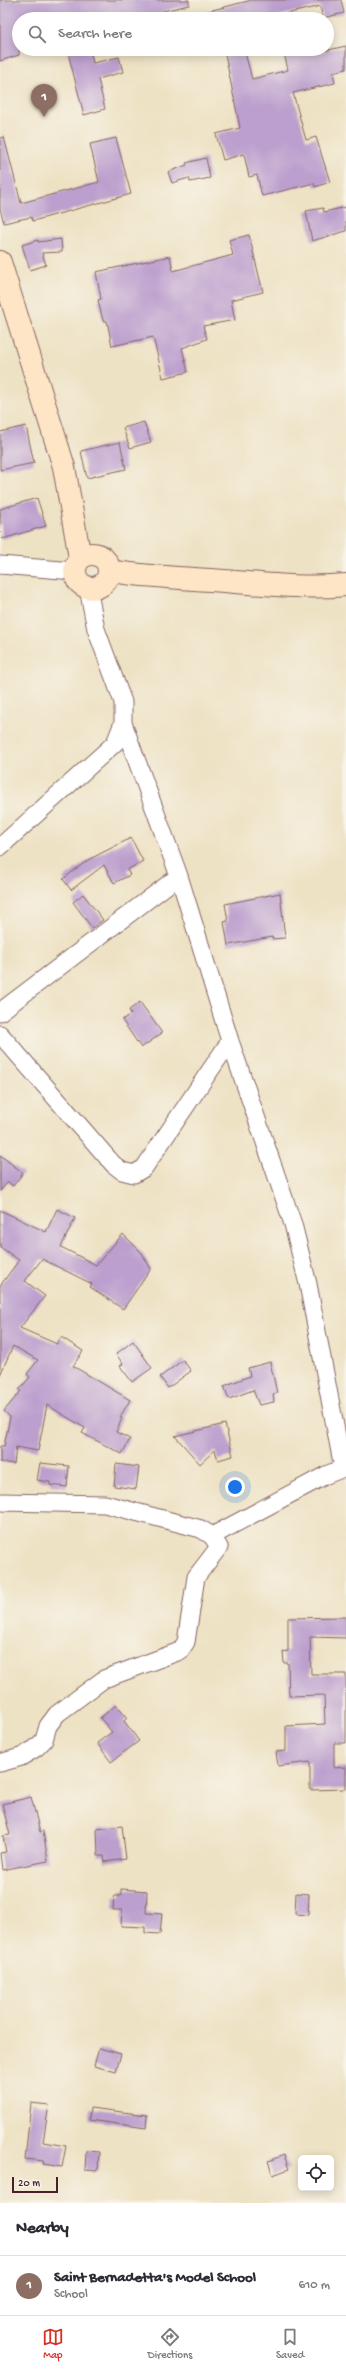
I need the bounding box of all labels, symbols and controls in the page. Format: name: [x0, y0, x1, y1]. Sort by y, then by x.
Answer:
search box: [12, 12, 334, 56]
icon: search: [26, 23, 48, 45]
text: Search here: [58, 25, 132, 43]
pin: 1: [31, 84, 57, 117]
your location: [225, 1477, 245, 1497]
map controls: [298, 2155, 334, 2191]
button: locate: [298, 2155, 334, 2191]
scale bar: [12, 2175, 58, 2194]
text: 20 m: [18, 2178, 40, 2190]
text: Nearby: [16, 2219, 69, 2239]
text: Saint Bernadetta's Model School: [54, 2269, 256, 2287]
text: 1: [26, 2278, 32, 2293]
text: 610 m: [298, 2278, 330, 2293]
text: School: [54, 2287, 88, 2302]
tab: Map: [42, 2326, 64, 2362]
tab: Directions: [148, 2326, 192, 2362]
tab: Saved: [276, 2326, 304, 2362]

